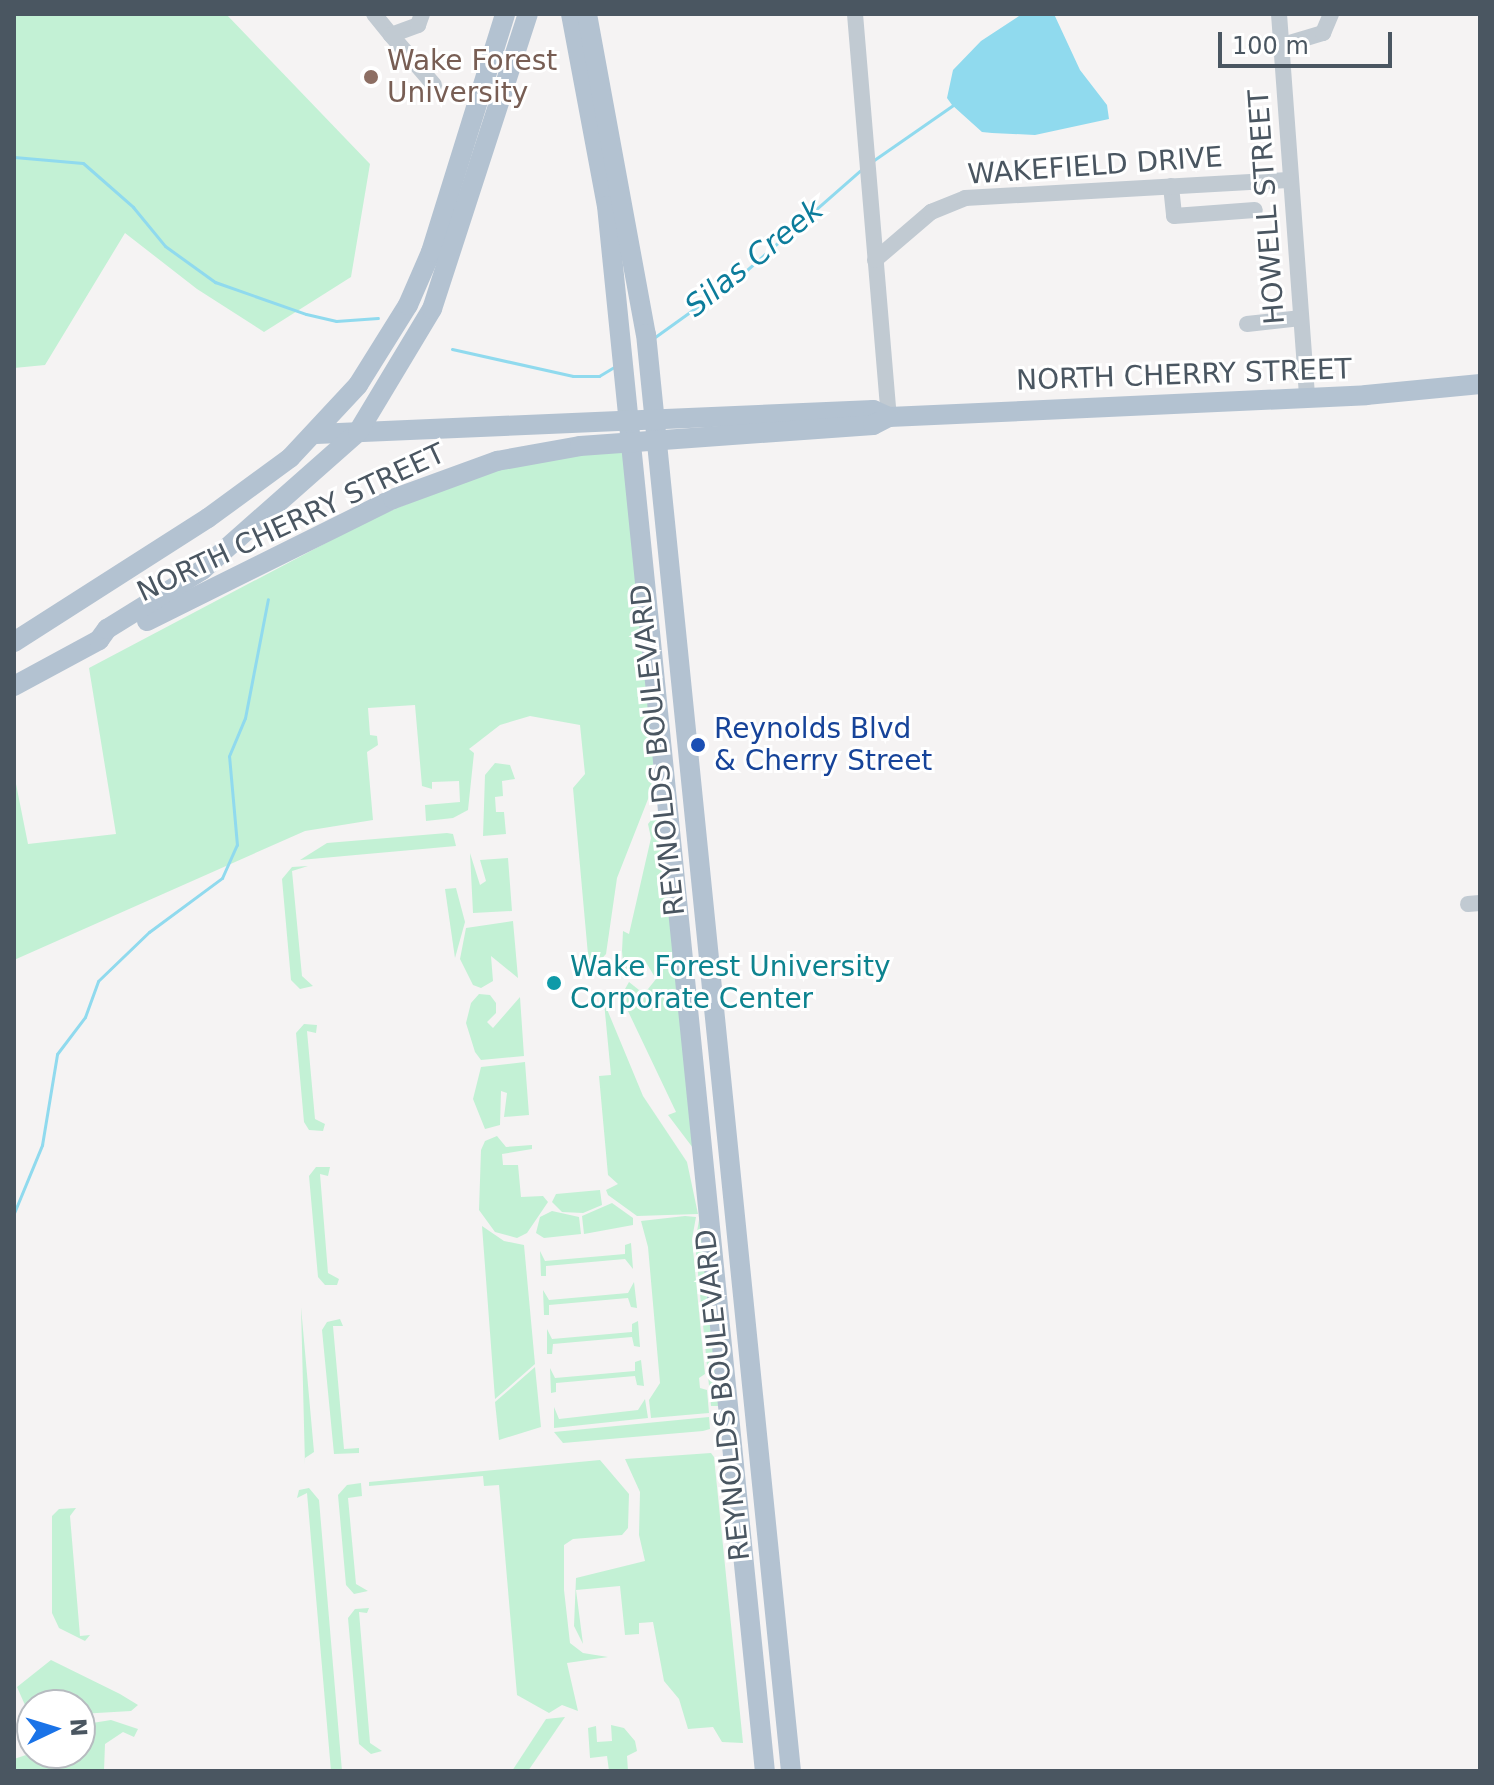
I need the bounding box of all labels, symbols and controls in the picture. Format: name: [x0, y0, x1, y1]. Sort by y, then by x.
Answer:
scale bar: [1222, 16, 1396, 66]
text: 100 m: [1232, 32, 1309, 60]
place label: Wake Forest University: [387, 44, 557, 110]
marker: Wake Forest University: [362, 68, 380, 86]
street label: HOWELL STREET: [1242, 88, 1292, 326]
street label: WAKEFIELD DRIVE: [966, 140, 1224, 192]
water label: Silas Creek: [678, 192, 830, 324]
street label: NORTH CHERRY STREET: [1016, 352, 1352, 398]
street label: NORTH CHERRY STREET: [132, 437, 450, 609]
street label: REYNOLDS BOULEVARD: [624, 583, 692, 917]
place label: Reynolds Blvd & Cherry Street: [714, 712, 932, 778]
marker: Reynolds Blvd & Cherry Street: [689, 736, 707, 754]
place label: Wake Forest University Corporate Center: [570, 950, 890, 1016]
marker: Wake Forest University Corporate Center: [545, 974, 563, 992]
street label: REYNOLDS BOULEVARD: [689, 1228, 757, 1562]
north arrow: [16, 1689, 96, 1769]
text: N: [65, 1717, 92, 1737]

